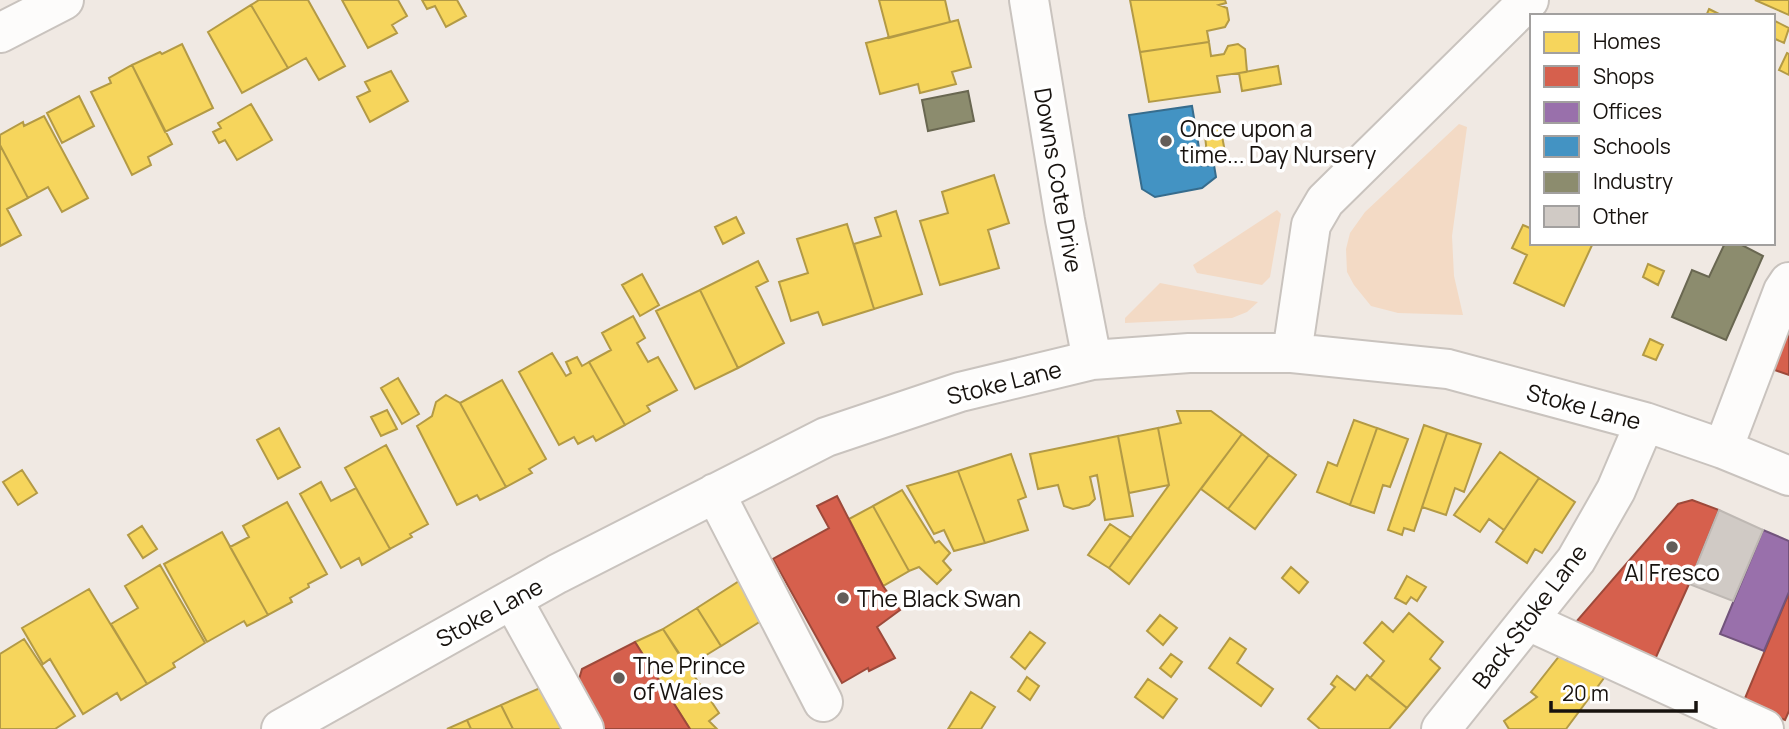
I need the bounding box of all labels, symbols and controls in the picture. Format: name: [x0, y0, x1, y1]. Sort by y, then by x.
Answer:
legend: [1530, 14, 1775, 245]
text: Homes: [1593, 27, 1661, 55]
text: Shops: [1593, 62, 1654, 90]
street label: Downs Cote Drive: [1027, 85, 1091, 275]
text: Offices: [1593, 97, 1662, 125]
place label: Once upon a time... Day Nursery: [1180, 112, 1376, 170]
text: Schools: [1593, 132, 1671, 160]
marker: Once upon a time... Day Nursery: [1158, 133, 1174, 149]
text: Industry: [1593, 167, 1673, 195]
text: Other: [1593, 202, 1649, 230]
street label: Stoke Lane: [943, 352, 1065, 412]
street label: Stoke Lane: [1523, 375, 1645, 437]
street label: Back Stoke Lane: [1464, 537, 1594, 695]
marker: Al Fresco: [1664, 539, 1680, 555]
place label: Al Fresco: [1624, 556, 1720, 588]
street label: Stoke Lane: [430, 570, 548, 654]
place label: The Black Swan: [857, 582, 1021, 614]
marker: The Black Swan: [835, 590, 851, 606]
place label: The Prince of Wales: [633, 649, 745, 707]
marker: The Prince of Wales: [611, 670, 627, 686]
scale bar: [1551, 670, 1696, 714]
text: 20 m: [1562, 679, 1609, 707]

